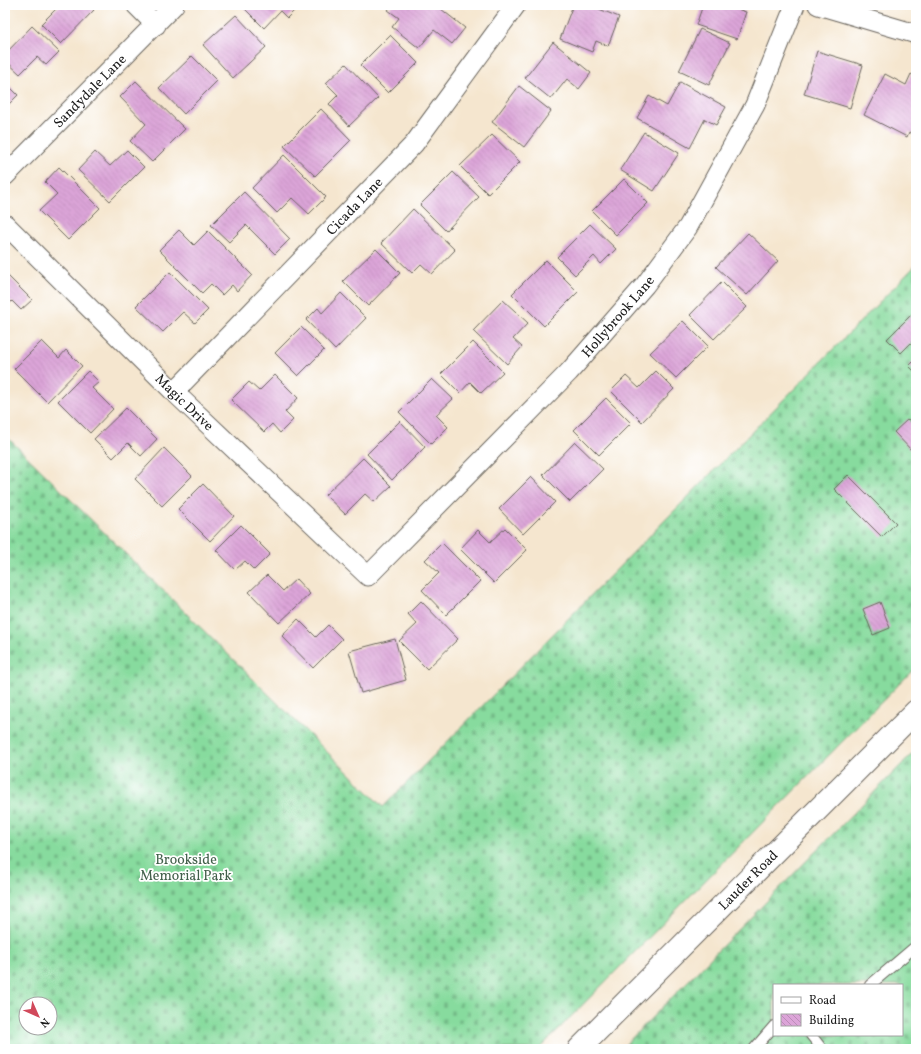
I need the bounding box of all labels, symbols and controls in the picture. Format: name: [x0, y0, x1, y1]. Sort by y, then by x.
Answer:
street label: Sandydale Lane: [50, 50, 131, 133]
street label: Cicada Lane: [323, 173, 388, 240]
street label: Hollybrook Lane: [578, 272, 660, 362]
street label: Magic Drive: [150, 370, 218, 436]
street label: Lauder Road: [715, 847, 783, 915]
park label: Brookside Memorial Park: [140, 851, 232, 886]
legend: [773, 984, 903, 1036]
text: Road: [809, 993, 836, 1009]
north arrow: [18, 996, 58, 1036]
text: Building: [809, 1013, 854, 1029]
text: N: [36, 1014, 52, 1030]

